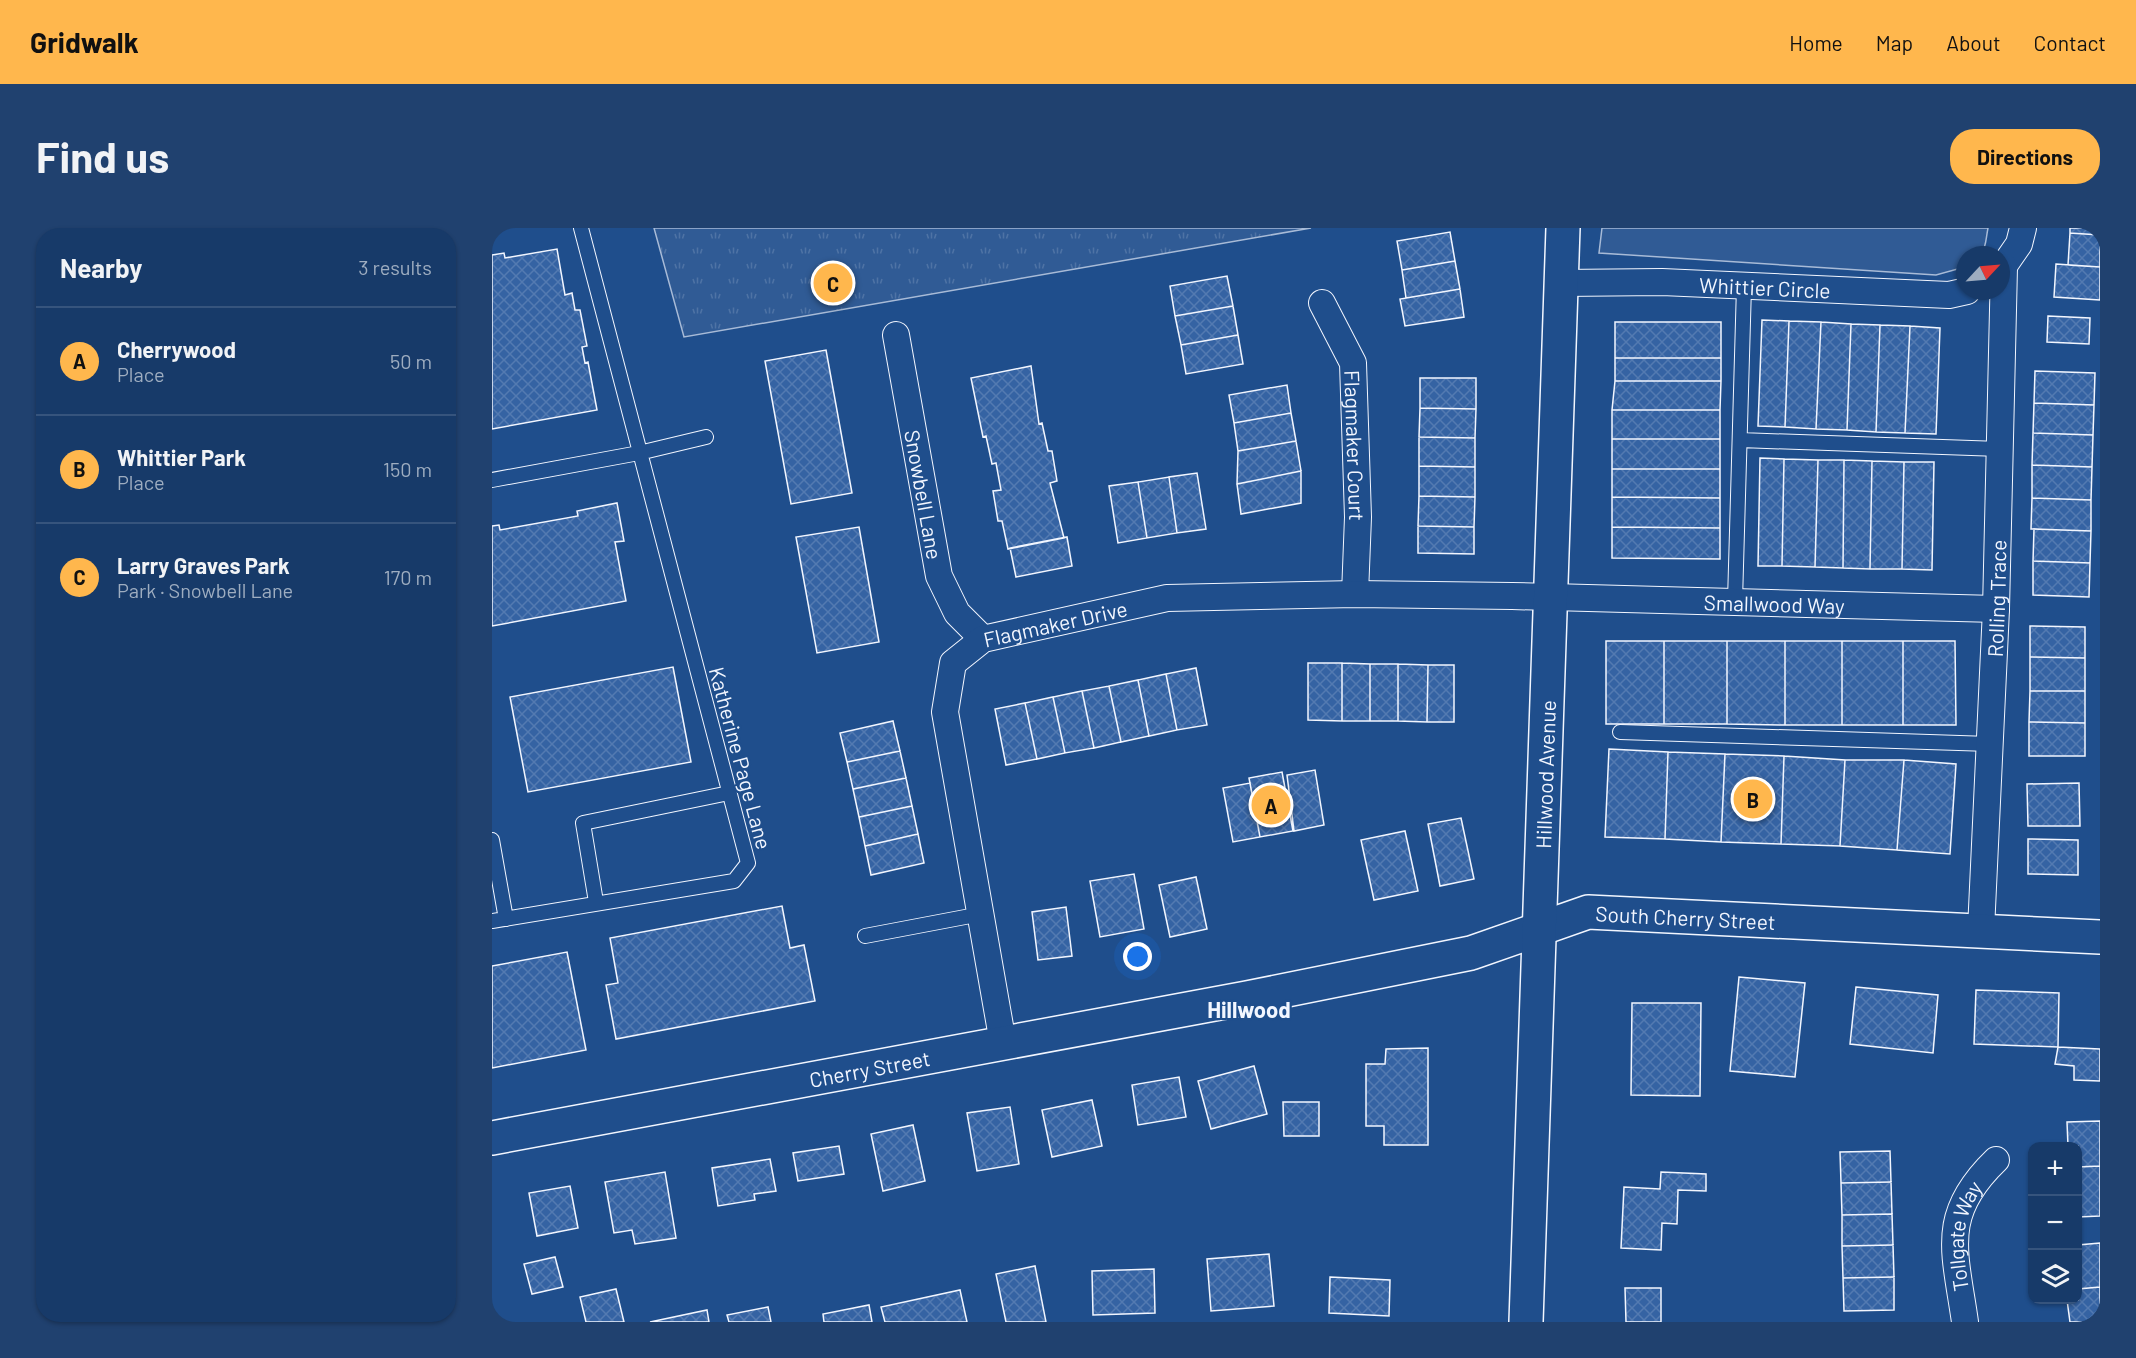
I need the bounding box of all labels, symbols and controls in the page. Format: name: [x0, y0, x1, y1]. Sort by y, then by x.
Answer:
text: Gridwalk: [30, 25, 139, 59]
text: Home: [1789, 30, 1843, 55]
text: Map: [1876, 30, 1913, 55]
text: About: [1946, 30, 2001, 55]
text: Contact: [2034, 30, 2106, 55]
button: Directions: [1950, 129, 2100, 184]
text: Find us: [36, 131, 169, 181]
north arrow: [1956, 246, 2010, 300]
text: Nearby: [60, 252, 142, 283]
text: 3 results: [358, 255, 432, 279]
pin: C: [814, 260, 852, 306]
street label: Whittier Circle: [1699, 271, 1831, 302]
text: Cherrywood: [117, 336, 236, 362]
text: A: [73, 349, 86, 373]
text: 50 m: [390, 349, 432, 373]
text: Place: [117, 362, 165, 386]
street label: Flagmaker Court: [1341, 369, 1371, 521]
street label: Snowbell Lane: [901, 428, 948, 561]
text: Whittier Park: [117, 444, 246, 470]
text: B: [73, 457, 86, 481]
text: 150 m: [383, 457, 432, 481]
text: Place: [117, 470, 165, 494]
street label: Rolling Trace: [1981, 539, 2010, 658]
text: Larry Graves Park: [117, 552, 290, 578]
text: C: [73, 565, 86, 589]
text: 170 m: [384, 565, 432, 589]
text: Park · Snowbell Lane: [117, 578, 293, 602]
street label: Smallwood Way: [1703, 589, 1845, 617]
street label: Flagmaker Drive: [981, 595, 1130, 651]
street label: Katherine Page Lane: [705, 664, 777, 852]
street label: Hillwood Avenue: [1530, 699, 1560, 849]
pin: B: [1734, 776, 1772, 822]
pin: A: [1252, 782, 1290, 828]
street label: South Cherry Street: [1595, 900, 1776, 934]
your location: [1123, 942, 1152, 971]
district label: Hillwood: [1207, 996, 1291, 1022]
street label: Cherry Street: [807, 1045, 932, 1091]
map controls: [2028, 1142, 2082, 1304]
button: +: [2028, 1142, 2082, 1196]
street label: Tollgate Way: [1943, 1175, 1986, 1293]
button: −: [2028, 1196, 2082, 1250]
button: layers: [2028, 1250, 2082, 1304]

